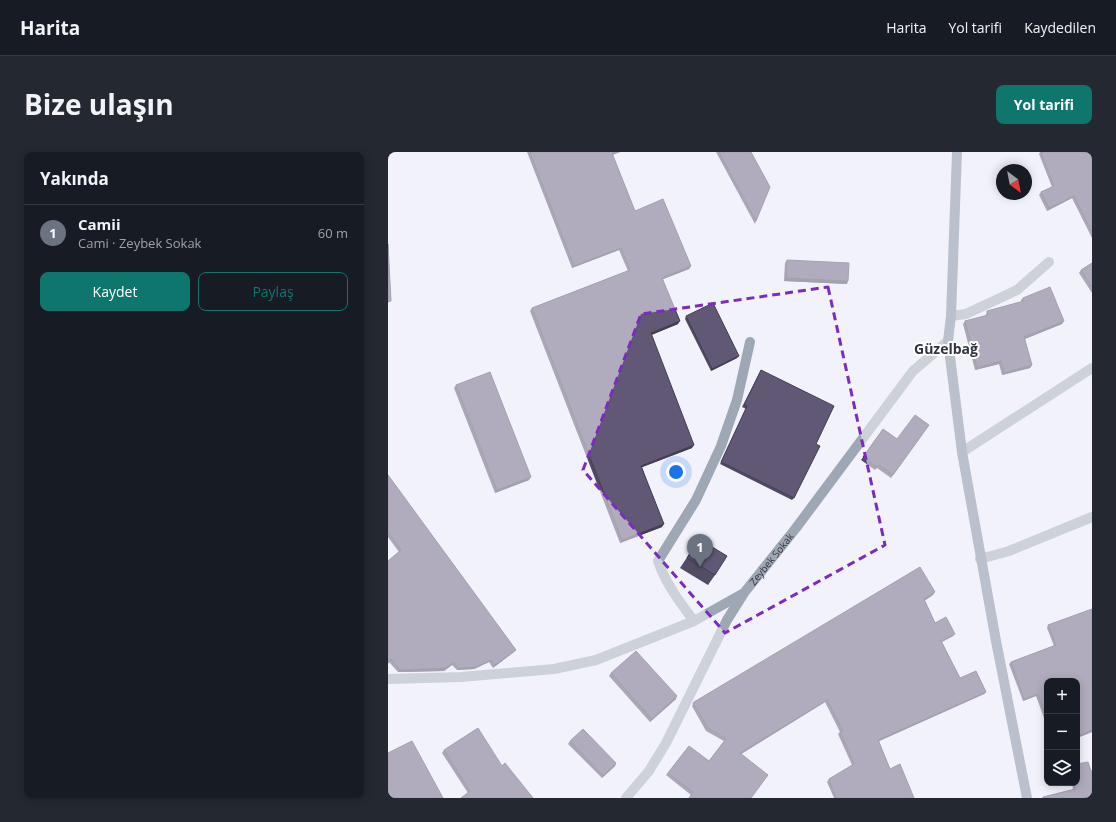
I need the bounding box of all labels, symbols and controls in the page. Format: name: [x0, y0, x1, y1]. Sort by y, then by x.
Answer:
text: Harita: [20, 15, 80, 41]
text: Harita: [886, 18, 926, 37]
text: Yol tarifi: [948, 18, 1002, 37]
text: Kaydedilen: [1024, 18, 1096, 37]
text: Bize ulaşın: [24, 85, 174, 123]
button: Yol tarifi: [996, 85, 1092, 124]
north arrow: [996, 164, 1032, 200]
text: Yakında: [40, 167, 109, 190]
text: Camii: [78, 214, 121, 234]
text: 1: [49, 224, 57, 242]
text: 60 m: [318, 224, 348, 242]
text: Cami · Zeybek Sokak: [78, 234, 201, 252]
button: Kaydet: [40, 272, 190, 311]
button: Paylaş: [198, 272, 348, 311]
district label: Güzelbağ: [914, 339, 978, 358]
your location: [666, 462, 686, 482]
street label: Zeybek Sokak: [746, 529, 797, 588]
pin: 1: [687, 534, 713, 567]
map controls: [1044, 678, 1080, 786]
button: +: [1044, 678, 1080, 714]
button: −: [1044, 714, 1080, 750]
button: layers: [1044, 750, 1080, 786]

